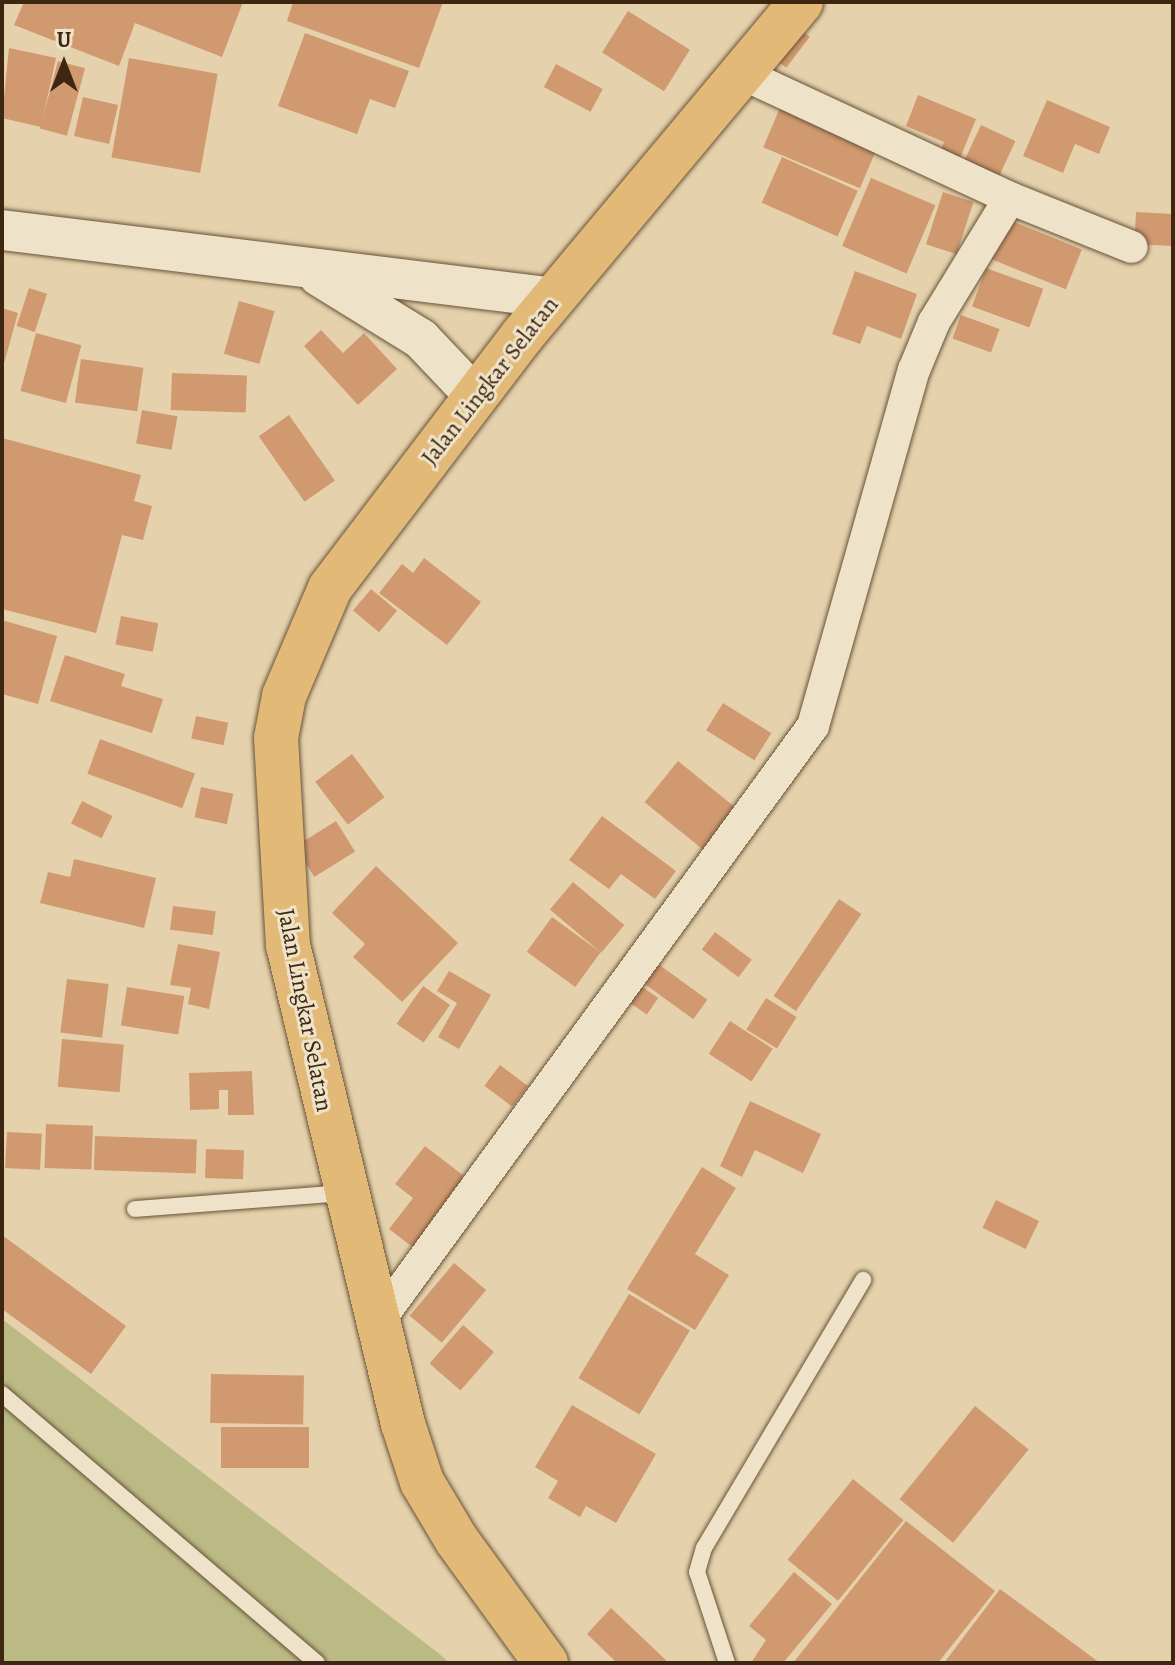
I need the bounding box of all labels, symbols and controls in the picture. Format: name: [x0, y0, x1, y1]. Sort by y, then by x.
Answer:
north arrow: [24, 24, 104, 104]
text: U: [57, 25, 71, 55]
street label: Jalan Lingkar Selatan: [415, 291, 565, 471]
street label: Jalan Lingkar Selatan: [271, 906, 339, 1114]

